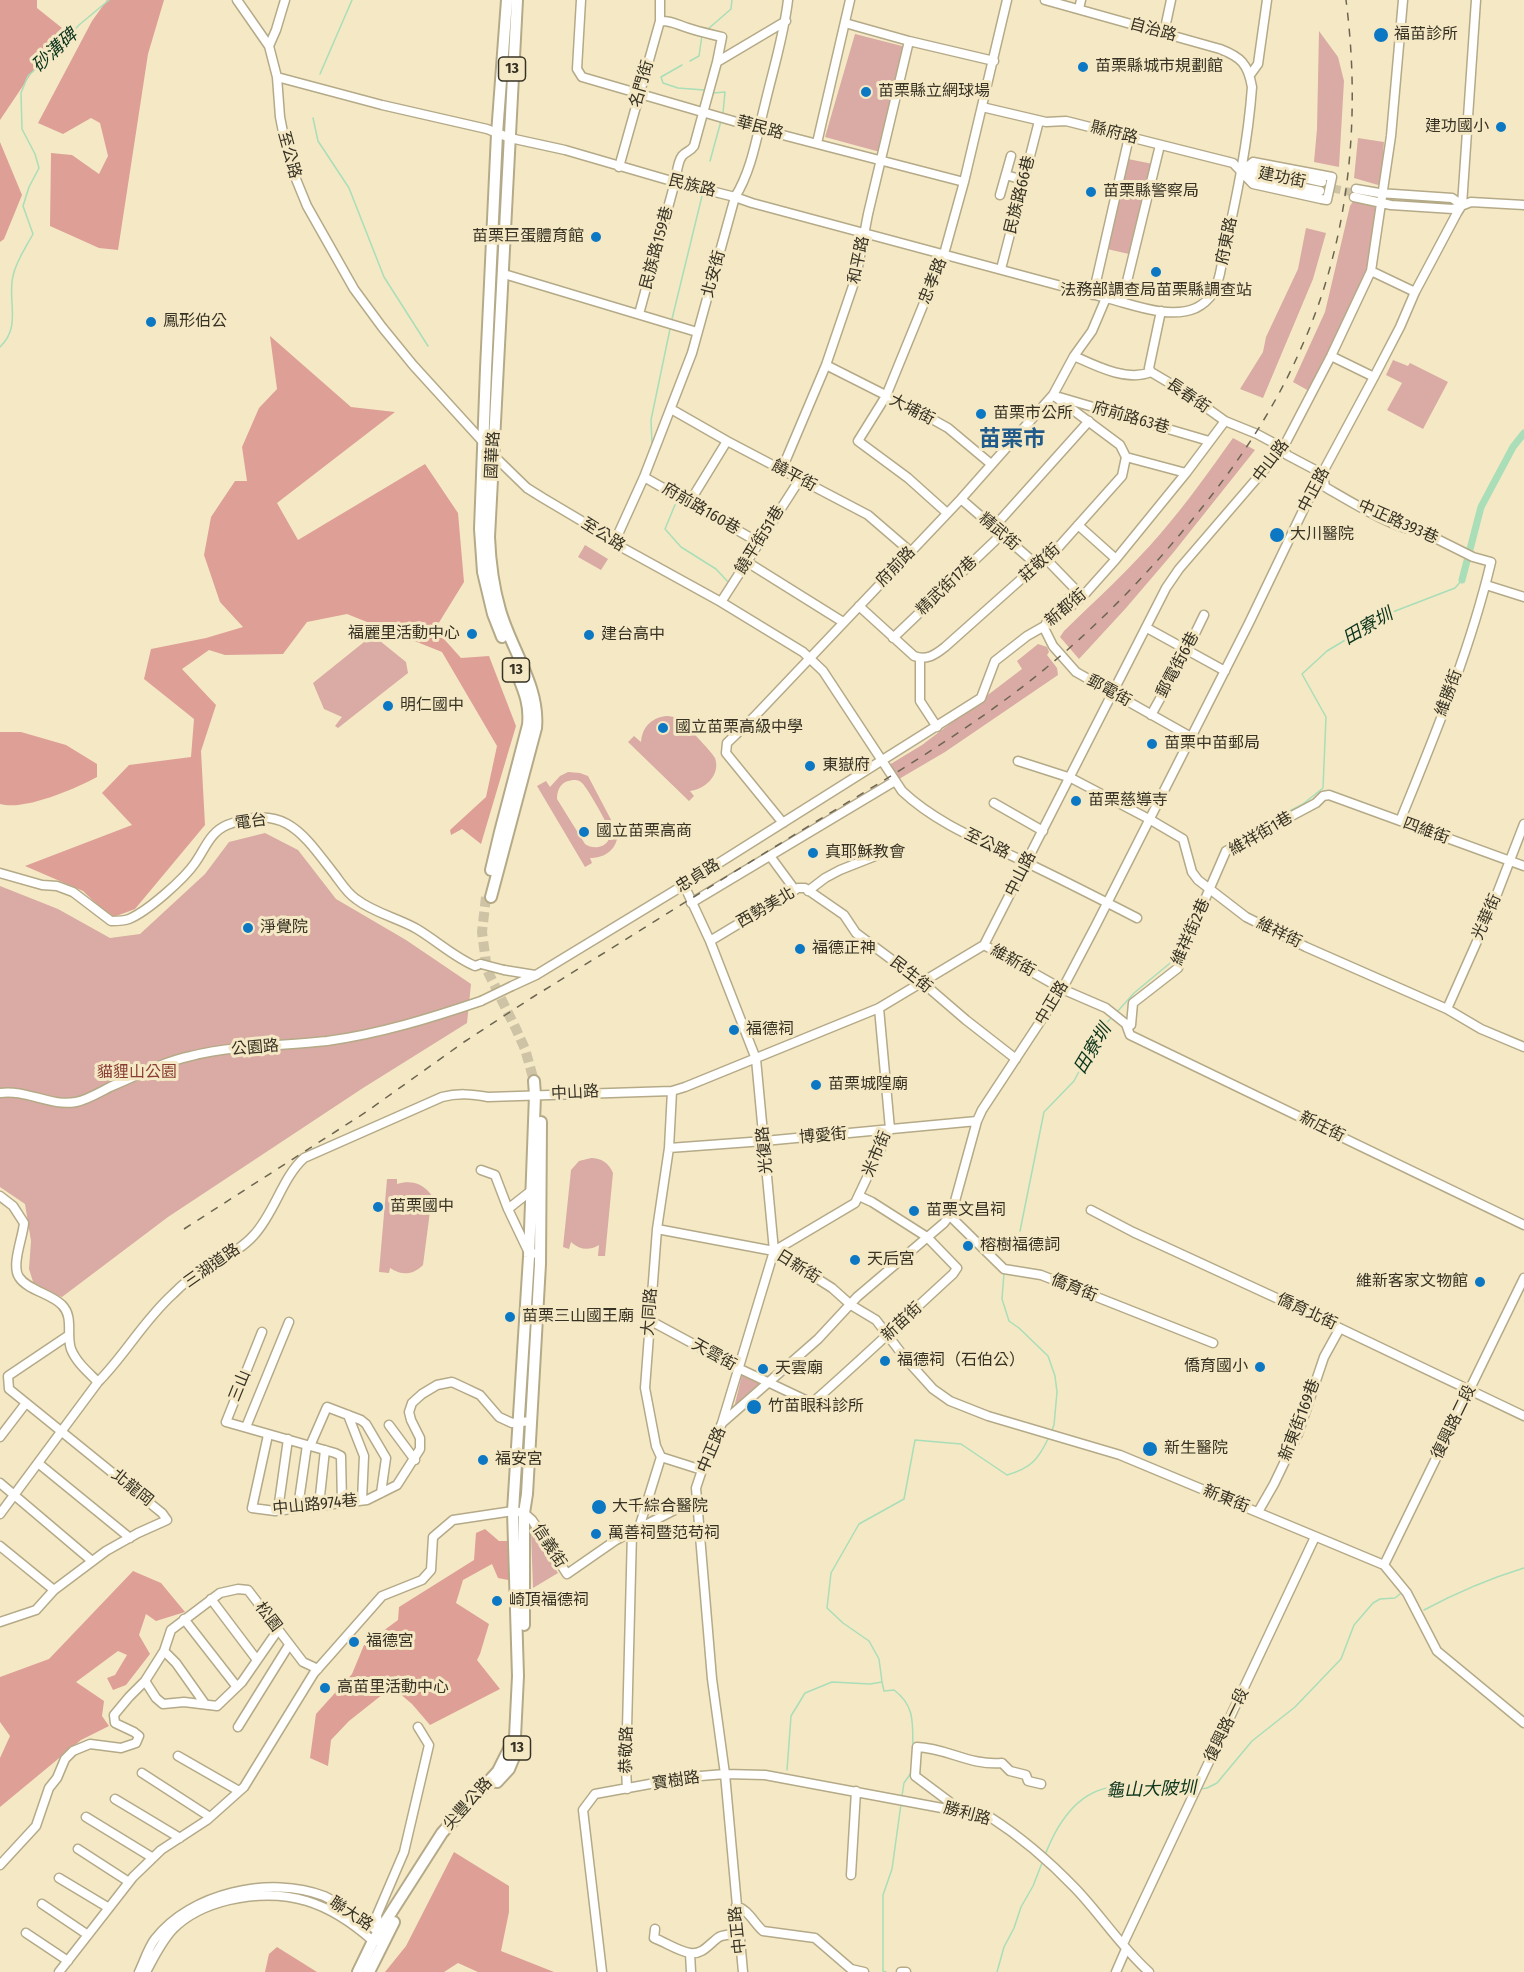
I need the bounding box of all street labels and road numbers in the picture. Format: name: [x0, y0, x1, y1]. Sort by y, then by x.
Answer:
street label: 自治路: [1127, 15, 1179, 45]
road number: 13: [498, 57, 526, 81]
street label: 名門街: [626, 58, 658, 110]
street label: 華民路: [734, 113, 786, 143]
street label: 縣府路: [1088, 118, 1140, 148]
street label: 至公路: [274, 129, 304, 181]
street label: 民族路66巷: [1001, 154, 1039, 236]
street label: 建功街: [1257, 164, 1307, 192]
street label: 民族路: [666, 171, 718, 201]
street label: 民族路159巷: [637, 204, 677, 292]
street label: 府東路: [1213, 216, 1241, 266]
street label: 和平路: [845, 235, 873, 285]
street label: 北安街: [699, 248, 729, 300]
street label: 忠孝路: [915, 255, 951, 307]
street label: 長春街: [1163, 375, 1213, 417]
street label: 大埔街: [886, 391, 938, 429]
street label: 府前路63巷: [1090, 398, 1172, 438]
street label: 國華路: [482, 431, 504, 479]
street label: 中山路: [1249, 436, 1293, 486]
street label: 饒平街: [768, 456, 820, 496]
street label: 中正路: [1294, 464, 1334, 516]
street label: 府前路160巷: [659, 479, 743, 539]
street label: 中正路393巷: [1355, 496, 1441, 548]
street label: 饒平街51巷: [732, 502, 788, 578]
street label: 精武街: [975, 509, 1023, 555]
street label: 至公路: [578, 514, 628, 556]
street label: 莊敬街: [1016, 540, 1064, 586]
street label: 府前路: [872, 543, 920, 591]
street label: 精武街17巷: [913, 552, 981, 620]
street label: 新都街: [1041, 585, 1091, 631]
street label: 郵電街6巷: [1153, 629, 1203, 701]
road number: 13: [502, 658, 530, 682]
street label: 維勝街: [1432, 667, 1466, 719]
street label: 郵電街: [1083, 671, 1135, 711]
street label: 維祥街1巷: [1226, 808, 1296, 860]
street label: 電台: [234, 810, 268, 834]
street label: 四維街: [1400, 814, 1452, 848]
street label: 至公路: [961, 825, 1013, 863]
street label: 中山路: [1002, 848, 1040, 900]
street label: 忠貞路: [673, 855, 723, 897]
street label: 西勢美北: [733, 884, 799, 932]
street label: 光華街: [1468, 891, 1506, 943]
street label: 維祥街2巷: [1168, 896, 1214, 968]
street label: 維祥街: [1253, 914, 1305, 952]
street label: 維新街: [987, 941, 1039, 981]
street label: 民生街: [886, 953, 936, 997]
street label: 中正路: [1031, 977, 1073, 1029]
street label: 公園路: [230, 1036, 280, 1060]
street label: 中山路: [551, 1082, 599, 1104]
street label: 新庄街: [1296, 1108, 1348, 1146]
street label: 博愛街: [798, 1124, 848, 1148]
street label: 光復路: [753, 1125, 777, 1175]
street label: 米市街: [859, 1128, 895, 1180]
street label: 三湖道路: [180, 1240, 244, 1292]
street label: 日新街: [773, 1246, 823, 1288]
street label: 僑育街: [1048, 1270, 1100, 1306]
street label: 大同路: [639, 1287, 661, 1337]
street label: 僑育北街: [1274, 1290, 1340, 1334]
street label: 新苗街: [878, 1299, 926, 1345]
street label: 天雲街: [688, 1335, 740, 1375]
street label: 三山: [225, 1368, 255, 1404]
street label: 新東街169巷: [1276, 1377, 1324, 1463]
street label: 復興路二段: [1428, 1382, 1480, 1462]
street label: 中正路: [694, 1424, 730, 1476]
street label: 北龍岡: [107, 1465, 157, 1511]
street label: 新東街: [1200, 1481, 1252, 1517]
street label: 中山路974巷: [272, 1491, 358, 1519]
street label: 信義街: [528, 1521, 570, 1571]
street label: 松園: [251, 1598, 285, 1636]
street label: 復興路一段: [1201, 1685, 1253, 1765]
street label: 恭敬路: [617, 1726, 637, 1774]
road number: 13: [504, 1736, 530, 1760]
street label: 寶樹路: [651, 1768, 701, 1794]
street label: 尖豐公路: [439, 1774, 497, 1834]
street label: 勝利路: [941, 1799, 993, 1829]
street label: 聯大路: [326, 1893, 376, 1935]
street label: 中正路: [726, 1905, 750, 1955]

